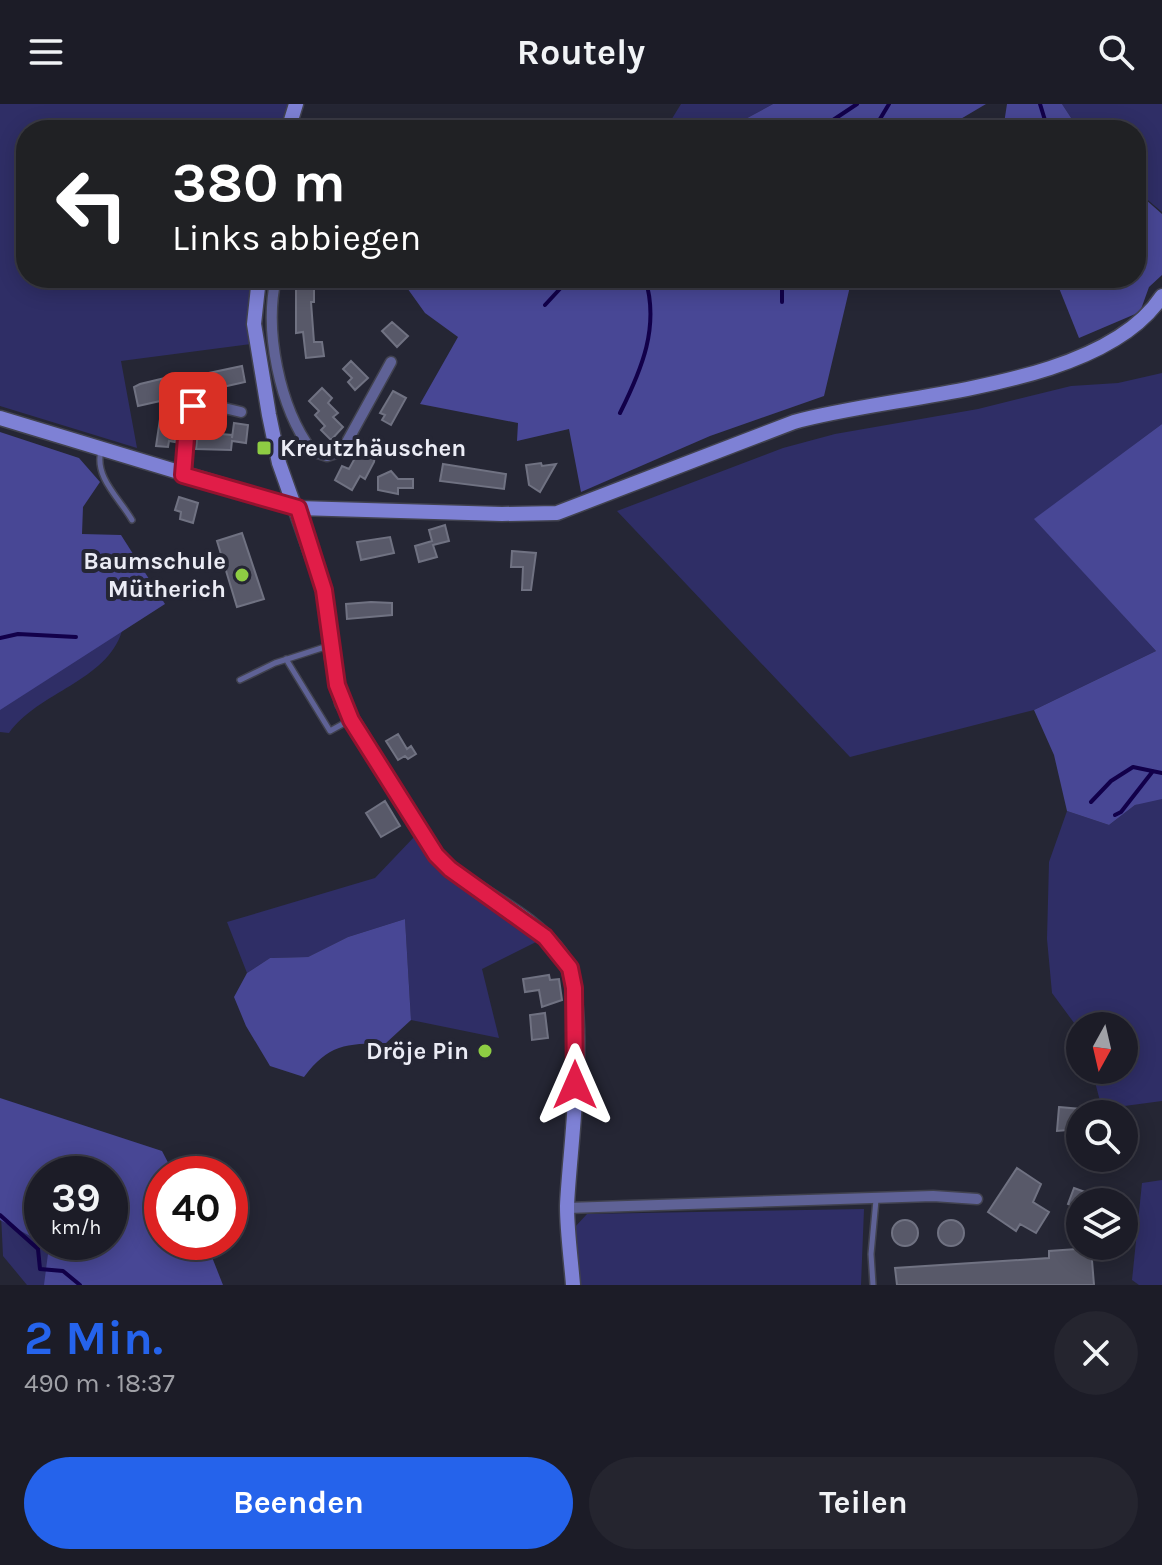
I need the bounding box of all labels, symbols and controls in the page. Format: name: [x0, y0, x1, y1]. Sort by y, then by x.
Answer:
icon: menu: [24, 30, 68, 74]
icon: search: [1094, 30, 1138, 74]
text: Routely: [517, 31, 645, 73]
text: 380 m: [172, 150, 346, 215]
icon: left: [40, 152, 144, 256]
text: Links abbiegen: [172, 217, 421, 259]
pin: [159, 372, 227, 440]
icon: arrive: [171, 384, 215, 428]
place label: Kreutzhäuschen: [280, 434, 466, 462]
marker: Kreutzhäuschen: [255, 439, 273, 457]
place label: Baumschule Mütherich: [83, 547, 226, 603]
marker: Baumschule Mütherich: [233, 566, 251, 584]
north arrow: [1066, 1012, 1138, 1084]
map controls: [1066, 1012, 1138, 1260]
place label: Dröje Pin: [366, 1037, 469, 1065]
marker: Dröje Pin: [476, 1042, 494, 1060]
position arrow: [533, 1043, 617, 1127]
button: search: [1066, 1100, 1138, 1172]
speed limit sign: 40: [144, 1156, 248, 1260]
text: 39: [51, 1174, 101, 1221]
button: layers: [1066, 1188, 1138, 1260]
text: km/h: [51, 1216, 101, 1239]
text: 2 Min.: [24, 1310, 163, 1366]
button: close: [1054, 1311, 1138, 1395]
text: 490 m · 18:37: [24, 1368, 175, 1399]
button: Beenden: [24, 1457, 573, 1549]
button: Teilen: [589, 1457, 1138, 1549]

